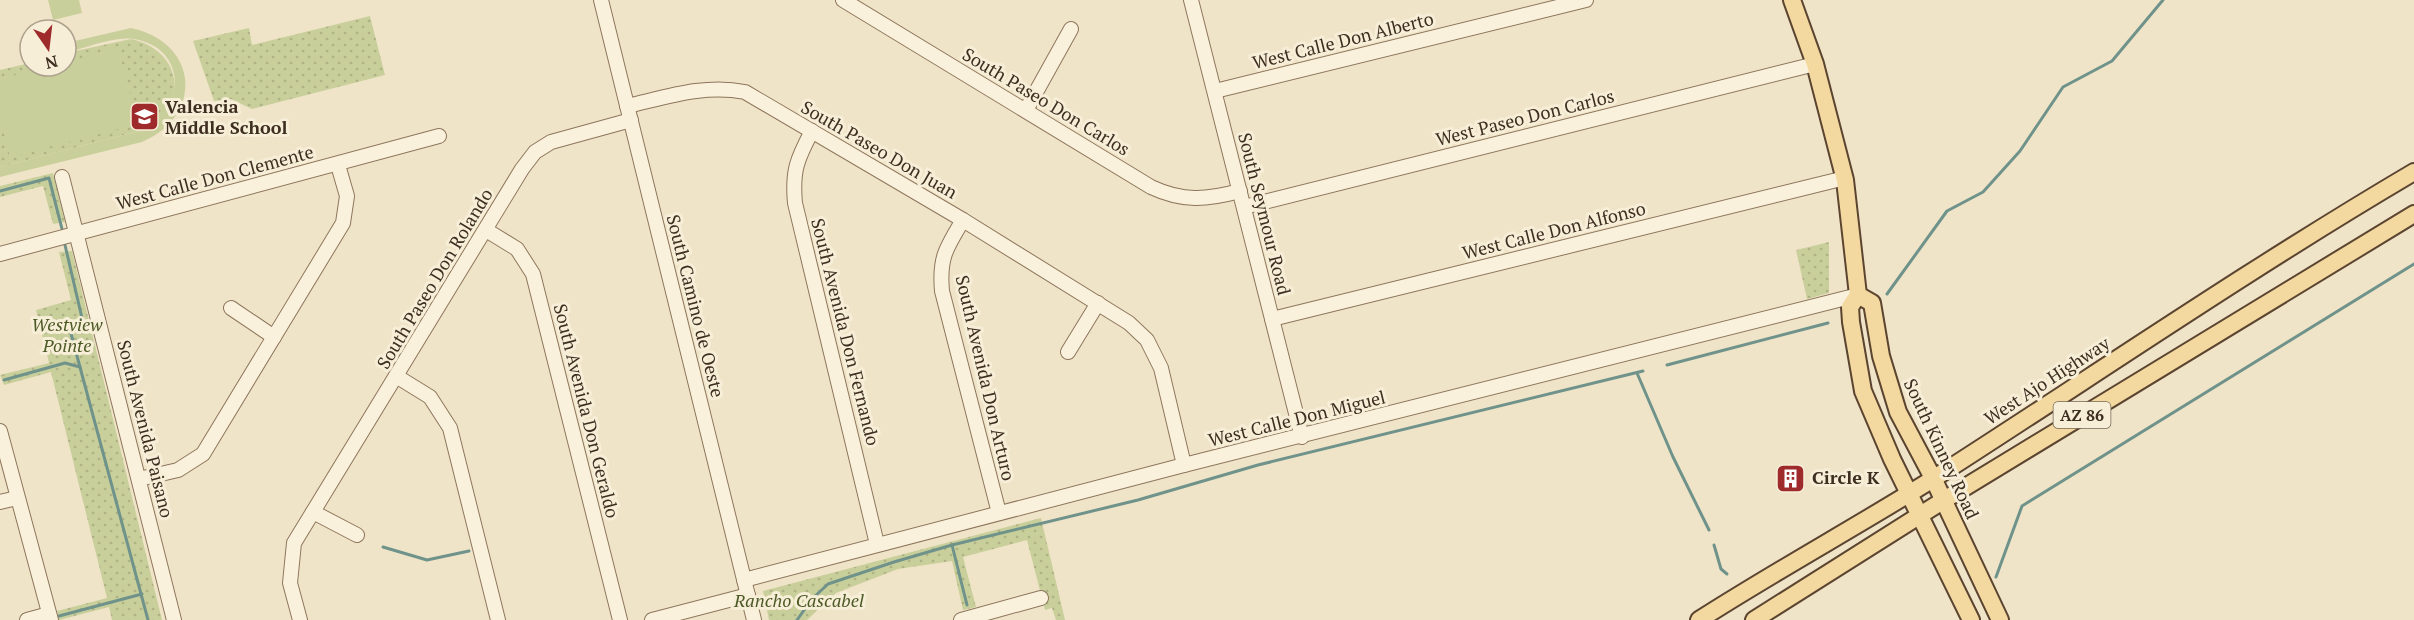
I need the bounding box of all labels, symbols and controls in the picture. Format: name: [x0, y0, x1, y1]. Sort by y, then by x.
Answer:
street label: West Calle Don Alberto: [1250, 6, 1436, 74]
north arrow: [18, 18, 78, 78]
street label: South Paseo Don Carlos: [958, 42, 1135, 161]
text: N: [43, 50, 60, 75]
street label: West Paseo Don Carlos: [1433, 83, 1616, 151]
place label: Valencia Middle School: [165, 94, 287, 139]
street label: South Paseo Don Juan: [797, 95, 962, 204]
school or university icon: Valencia Middle School: [128, 101, 160, 133]
street label: South Seymour Road: [1233, 130, 1297, 297]
street label: West Calle Don Clemente: [113, 139, 316, 215]
street label: South Paseo Don Rolando: [371, 184, 498, 373]
street label: West Calle Don Alfonso: [1460, 196, 1648, 264]
street label: South Camino de Oeste: [662, 212, 730, 400]
street label: South Avenida Don Fernando: [806, 216, 886, 448]
street label: South Avenida Don Arturo: [951, 273, 1021, 483]
street label: South Avenida Don Geraldo: [549, 301, 625, 521]
park label: Westview Pointe: [31, 312, 103, 357]
street label: West Ajo Highway: [1979, 330, 2114, 430]
street label: South Avenida Paisano: [112, 337, 180, 520]
street label: South Kinney Road: [1899, 374, 1985, 523]
street label: West Calle Don Miguel: [1206, 384, 1388, 452]
road number: AZ 86: [2054, 402, 2110, 428]
building icon: Circle K: [1775, 462, 1807, 494]
place label: Circle K: [1812, 465, 1880, 489]
park label: Rancho Cascabel: [733, 588, 864, 612]

